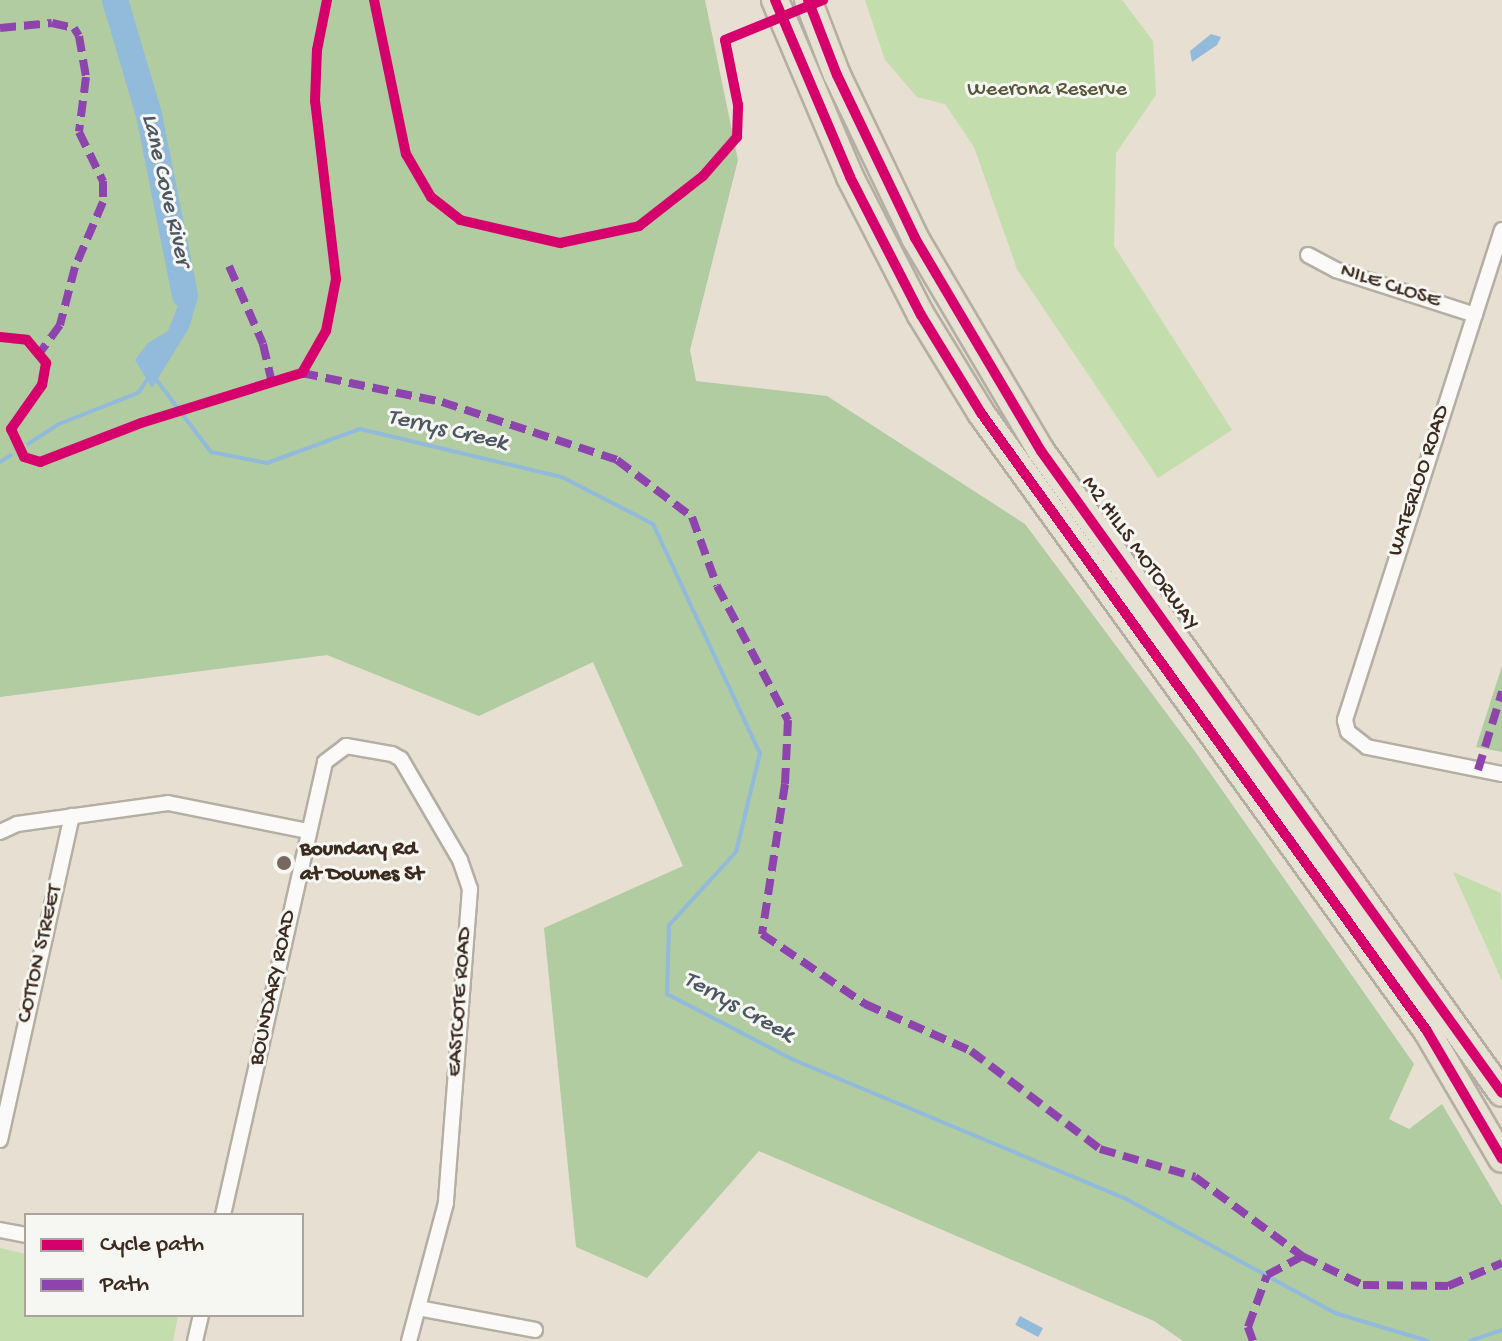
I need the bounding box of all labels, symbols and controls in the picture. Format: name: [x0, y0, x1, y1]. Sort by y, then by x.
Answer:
park label: Weerona Reserve: [967, 78, 1127, 104]
water label: Lane Cove River: [134, 111, 196, 269]
street label: NILE CLOSE: [1337, 258, 1443, 316]
street label: WATERLOO ROAD: [1383, 402, 1457, 560]
water label: Terrys Creek: [384, 403, 510, 459]
street label: M2 HILLS MOTORWAY: [1074, 472, 1204, 636]
place label: Boundary Rd at Downes St: [300, 837, 424, 888]
marker: Boundary Rd at Downes St: [275, 854, 293, 872]
street label: COTTON STREET: [12, 882, 70, 1026]
street label: BOUNDARY ROAD: [245, 908, 303, 1068]
street label: EASTCOTE ROAD: [443, 926, 479, 1078]
water label: Terrys Creek: [678, 966, 798, 1050]
legend: [24, 1213, 304, 1317]
text: Cycle path: [100, 1231, 204, 1260]
text: Path: [100, 1271, 149, 1300]

